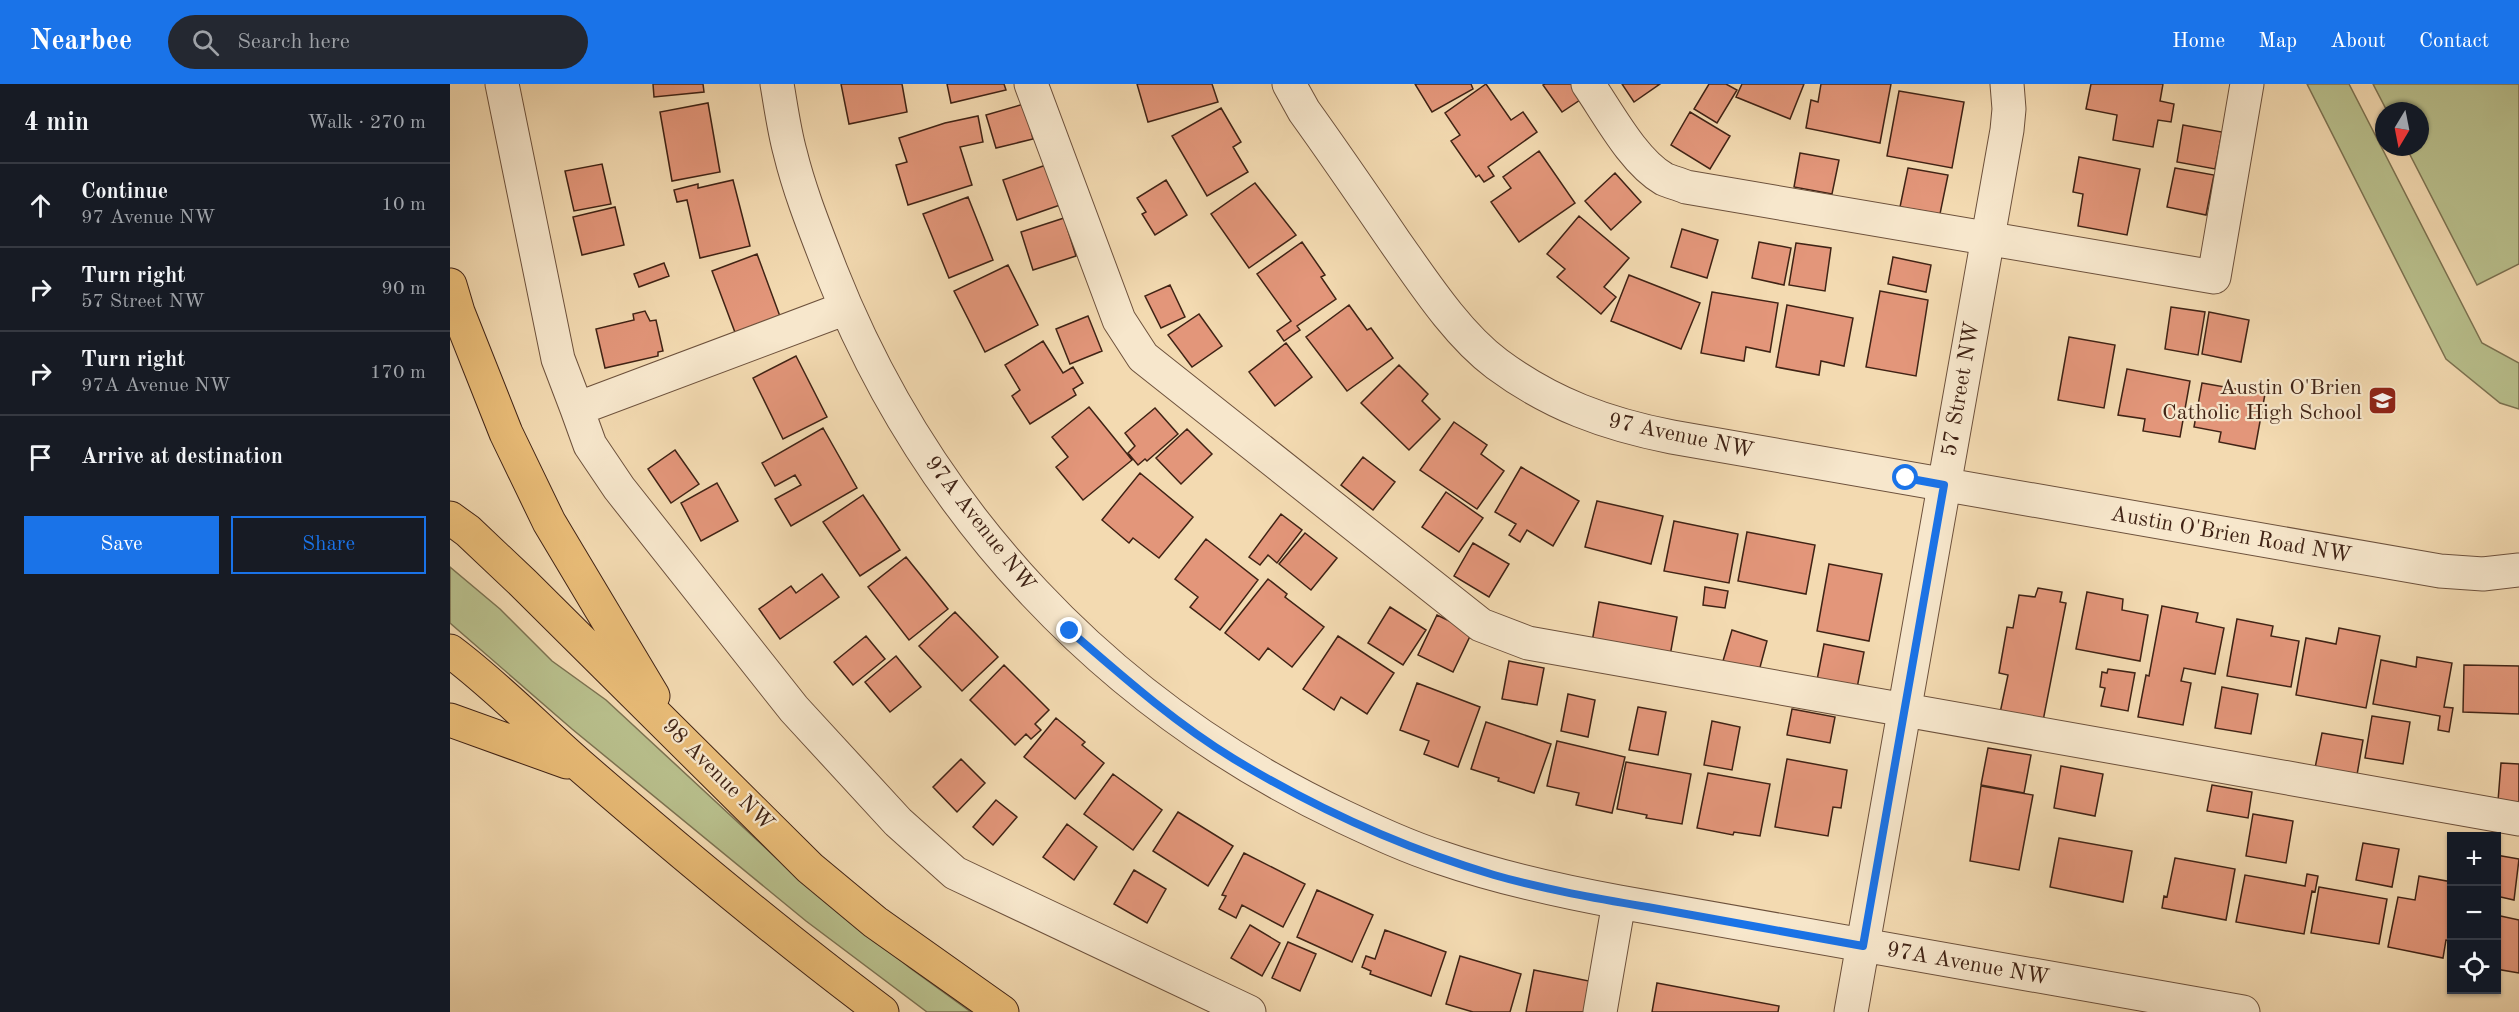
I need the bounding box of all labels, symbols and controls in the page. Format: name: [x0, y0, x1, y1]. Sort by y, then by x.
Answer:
search box: [168, 15, 588, 69]
icon: search: [189, 26, 222, 59]
text: Nearbee: [30, 28, 132, 56]
text: Search here: [237, 31, 350, 53]
text: Home: [2172, 31, 2225, 52]
text: Map: [2258, 31, 2297, 52]
text: About: [2330, 31, 2386, 52]
text: Contact: [2419, 31, 2489, 52]
north arrow: [2375, 102, 2429, 156]
text: 4 min: [24, 110, 89, 136]
text: Walk · 270 m: [307, 113, 426, 133]
text: Continue: [81, 181, 168, 203]
icon: ahead: [24, 189, 57, 222]
text: 10 m: [381, 195, 426, 215]
text: 97 Avenue NW: [81, 208, 216, 228]
text: Turn right: [81, 265, 185, 287]
icon: right: [24, 273, 57, 306]
text: 90 m: [381, 279, 426, 299]
text: 57 Street NW: [81, 292, 205, 312]
street label: 57 Street NW: [1938, 320, 1984, 458]
text: Turn right: [81, 349, 185, 371]
icon: right: [24, 357, 57, 390]
text: 170 m: [370, 363, 426, 383]
text: 97A Avenue NW: [81, 376, 231, 396]
place label: Austin O'Brien Catholic High School: [2162, 377, 2362, 424]
school or university icon: Austin O'Brien Catholic High School: [2367, 385, 2399, 417]
street label: 97 Avenue NW: [1606, 410, 1756, 462]
icon: arrive: [24, 441, 57, 474]
text: Arrive at destination: [81, 446, 283, 468]
street label: 97A Avenue NW: [921, 452, 1039, 596]
route start: [1892, 464, 1918, 490]
street label: Austin O'Brien Road NW: [2109, 503, 2353, 567]
button: Save: [24, 516, 219, 574]
button: Share: [231, 516, 426, 574]
route end: [1056, 617, 1082, 643]
street label: 98 Avenue NW: [658, 715, 778, 835]
map controls: [2447, 832, 2501, 994]
button: +: [2447, 832, 2501, 886]
button: −: [2447, 886, 2501, 940]
street label: 97A Avenue NW: [1885, 939, 2051, 989]
button: locate: [2447, 940, 2501, 994]

